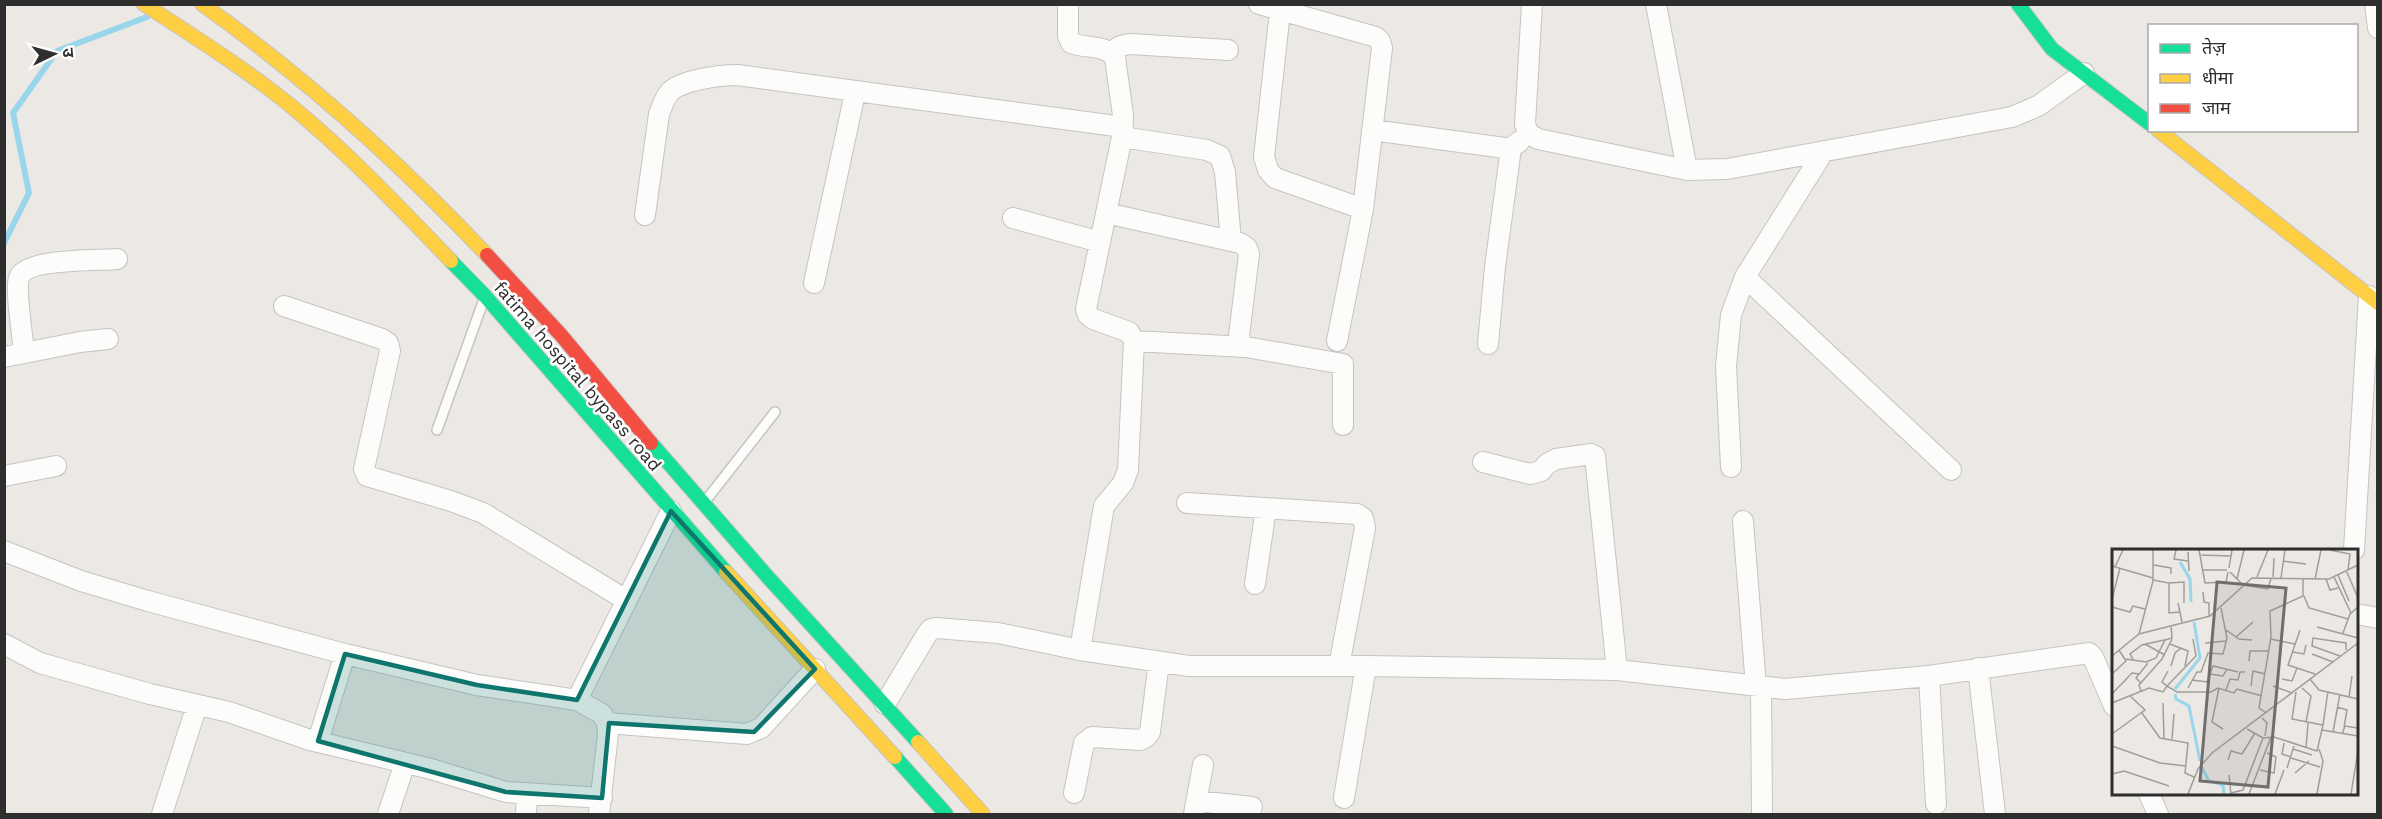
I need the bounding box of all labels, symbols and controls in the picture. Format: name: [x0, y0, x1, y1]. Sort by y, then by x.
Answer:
north arrow: [24, 24, 84, 84]
legend: [2148, 24, 2358, 132]
text: तेज़: [2202, 37, 2226, 58]
text: उ: [59, 47, 78, 59]
text: धीमा: [2202, 67, 2233, 88]
text: जाम: [2202, 97, 2232, 118]
street label: fatima hospital bypass road: [490, 277, 666, 475]
inset map: [2112, 549, 2358, 795]

